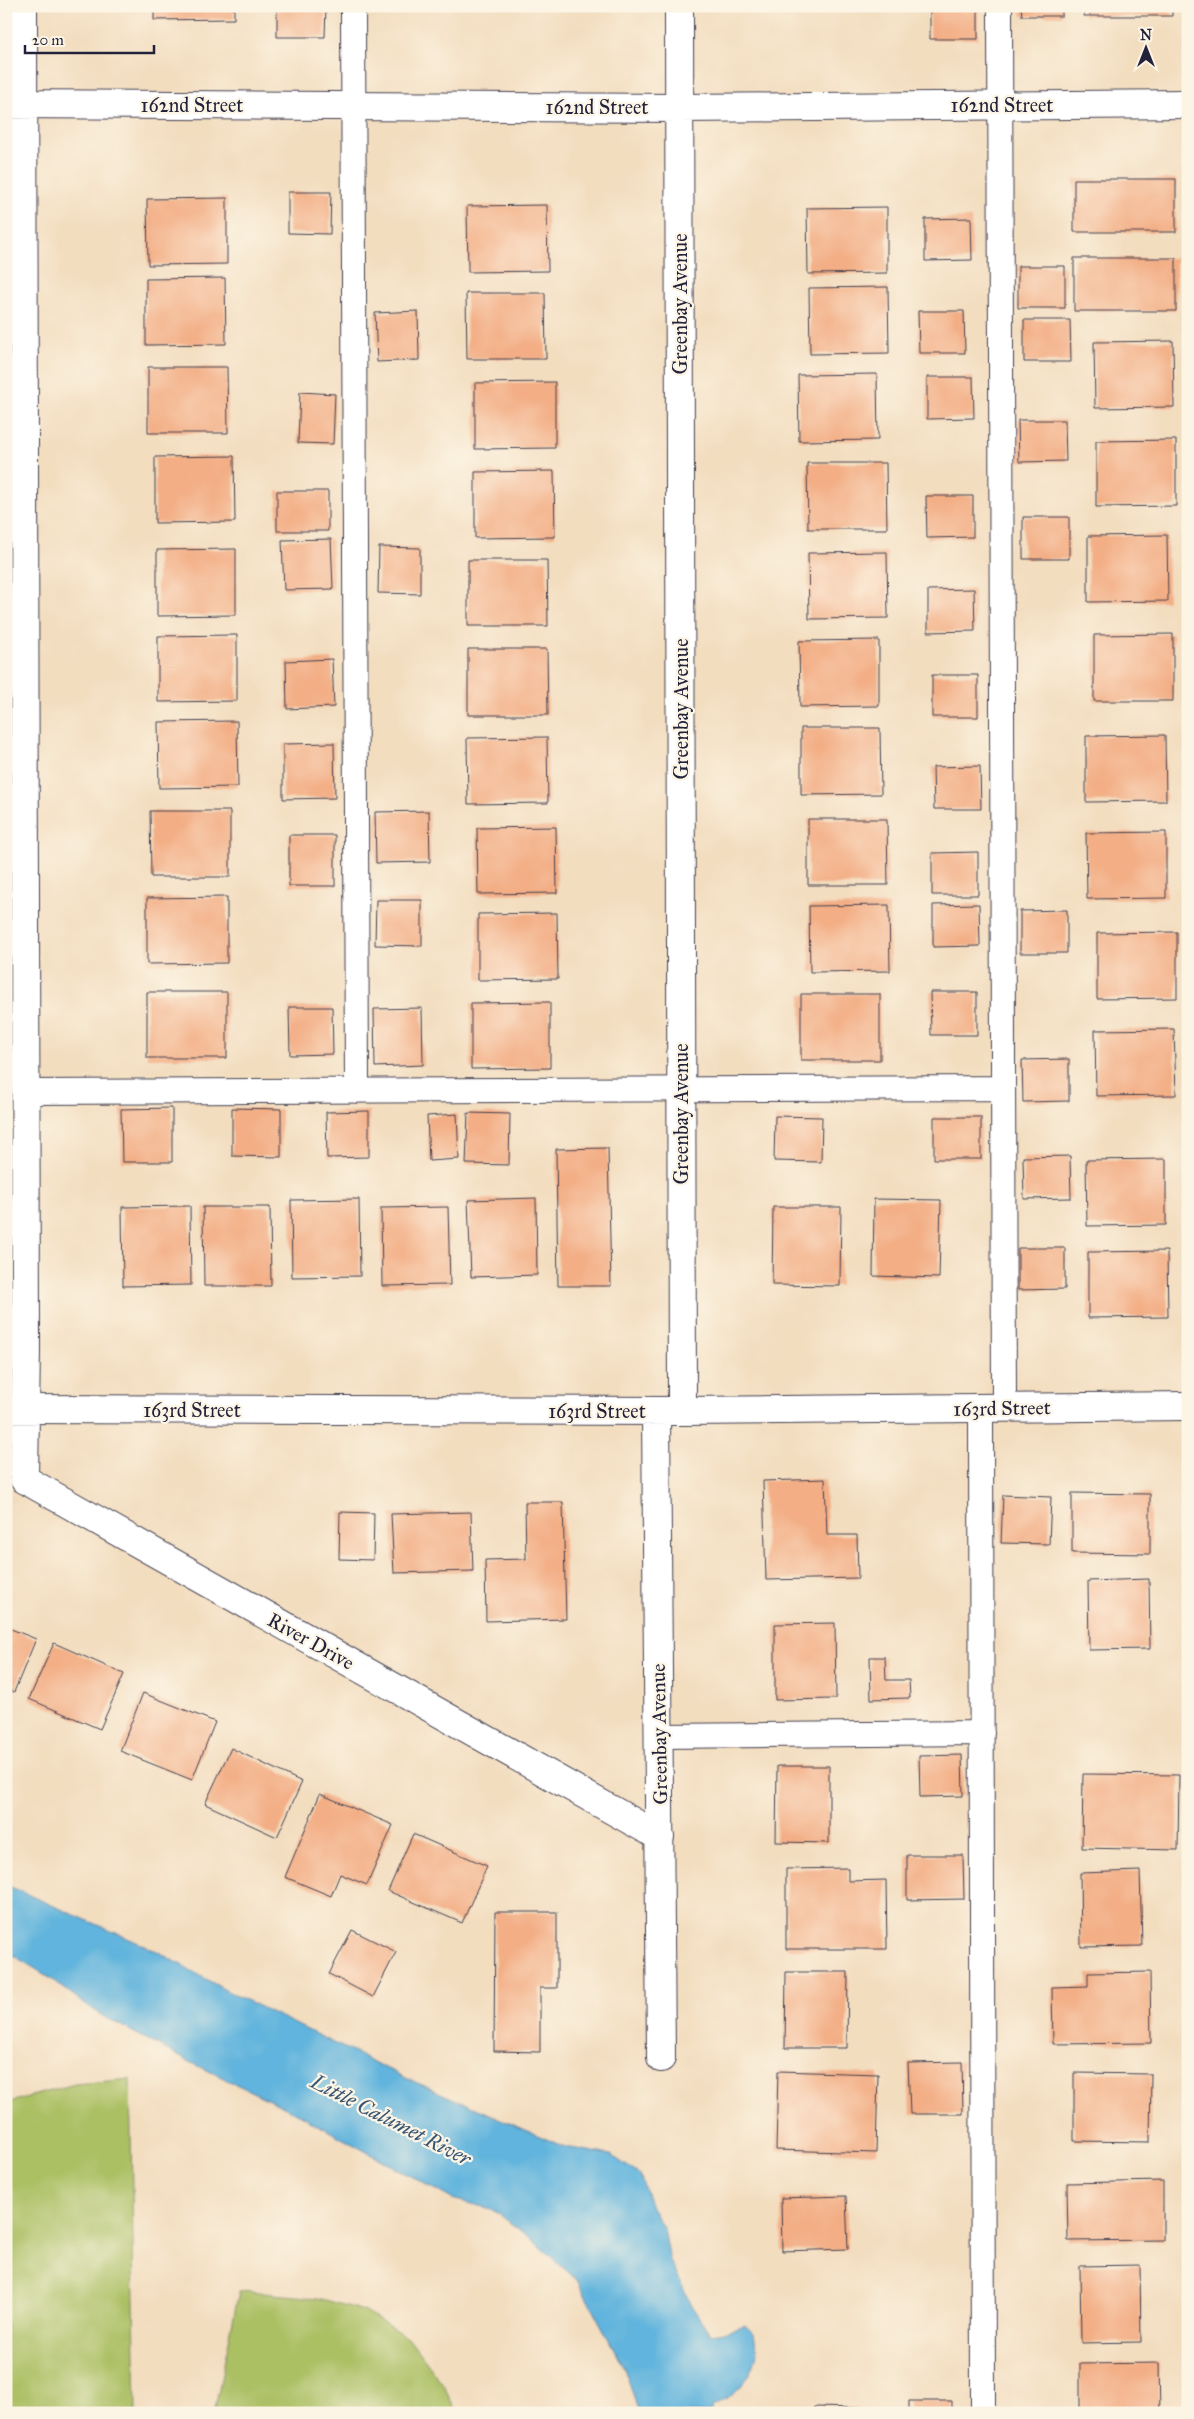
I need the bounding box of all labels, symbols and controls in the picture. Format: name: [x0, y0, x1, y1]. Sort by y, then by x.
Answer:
scale bar: [25, 22, 154, 54]
north arrow: [1122, 22, 1172, 72]
text: N: [1140, 27, 1152, 44]
text: 20 m: [32, 31, 64, 49]
street label: 162nd Street: [141, 93, 243, 117]
street label: 162nd Street: [951, 93, 1053, 117]
street label: 162nd Street: [546, 95, 648, 119]
street label: Greenbay Avenue: [668, 233, 692, 375]
street label: Greenbay Avenue: [669, 638, 693, 780]
street label: Greenbay Avenue: [669, 1043, 693, 1185]
street label: 163rd Street: [953, 1395, 1051, 1421]
street label: 163rd Street: [143, 1398, 241, 1422]
street label: 163rd Street: [548, 1399, 646, 1423]
street label: River Drive: [264, 1607, 358, 1675]
street label: Greenbay Avenue: [646, 1663, 672, 1805]
water label: Little Calumet River: [306, 2068, 477, 2172]

